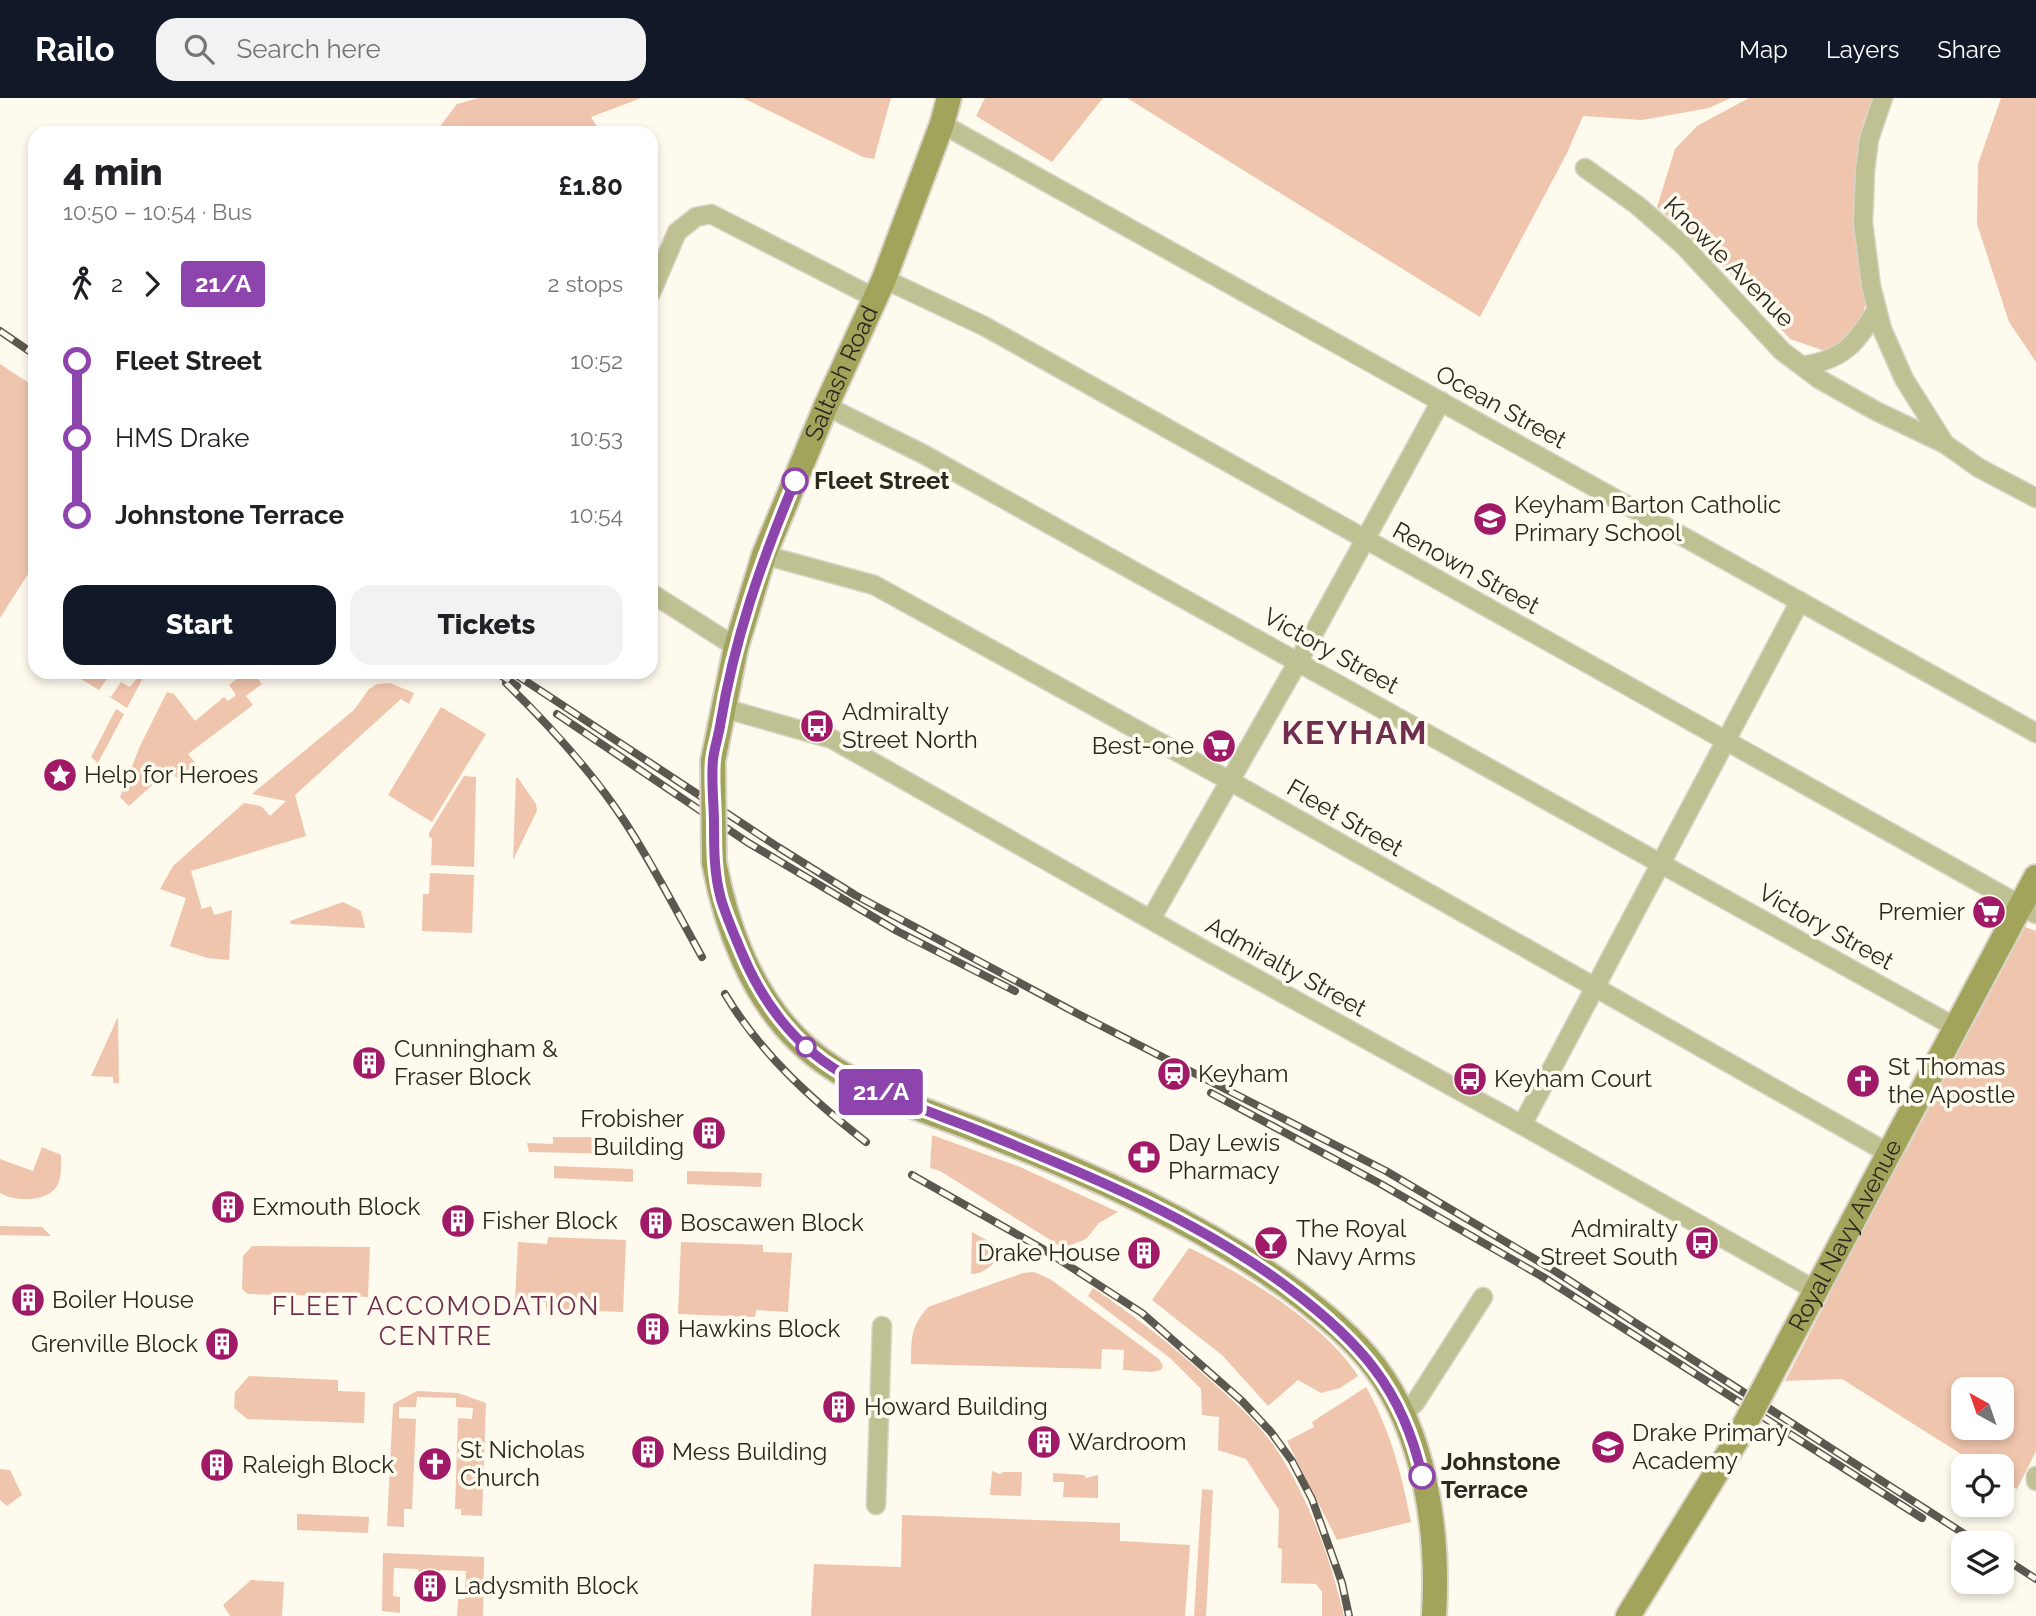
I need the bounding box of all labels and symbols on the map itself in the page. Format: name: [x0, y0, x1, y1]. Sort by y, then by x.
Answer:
street label: Knowle Avenue: [1658, 190, 1801, 333]
street label: Saltash Road: [798, 301, 884, 445]
street label: Ocean Street: [1431, 359, 1572, 454]
place label: Fleet Street: [814, 466, 950, 495]
marker: Fleet Street: [782, 468, 808, 494]
place label: Keyham Barton Catholic Primary School: [1514, 490, 1781, 547]
school or university icon: Keyham Barton Catholic Primary School: [1471, 500, 1509, 538]
street label: Renown Street: [1388, 515, 1545, 620]
street label: Victory Street: [1259, 601, 1404, 700]
place label: Admiralty Street North: [842, 697, 978, 754]
bus stop icon: Admiralty Street North: [798, 707, 836, 745]
district label: KEYHAM: [1282, 714, 1428, 751]
supermarket icon: Best-one: [1200, 727, 1238, 765]
place label: Best-one: [1092, 731, 1194, 760]
place icon: Help for Heroes: [41, 756, 79, 794]
place label: Help for Heroes: [84, 760, 258, 789]
street label: Fleet Street: [1282, 773, 1409, 862]
street label: Victory Street: [1754, 877, 1899, 976]
supermarket icon: Premier: [1970, 893, 2008, 931]
place label: Premier: [1878, 897, 1966, 926]
street label: Admiralty Street: [1201, 910, 1372, 1023]
place label: Cunningham & Fraser Block: [394, 1034, 558, 1091]
unlabelled marker: [796, 1037, 816, 1057]
building icon: Cunningham & Fraser Block: [350, 1044, 388, 1082]
place label: St Thomas the Apostle: [1888, 1052, 2015, 1109]
station icon: Keyham: [1155, 1055, 1193, 1093]
place label: Keyham: [1198, 1059, 1289, 1088]
bus stop icon: Keyham Court: [1451, 1060, 1489, 1098]
church icon: St Thomas the Apostle: [1844, 1062, 1882, 1100]
place label: Keyham Court: [1494, 1064, 1652, 1093]
line badge: 21/A: [832, 1069, 930, 1115]
place label: Frobisher Building: [580, 1104, 685, 1161]
building icon: Frobisher Building: [690, 1114, 728, 1152]
place label: Day Lewis Pharmacy: [1168, 1128, 1280, 1185]
street label: Royal Navy Avenue: [1782, 1134, 1908, 1336]
pharmacy icon: Day Lewis Pharmacy: [1125, 1138, 1163, 1176]
building icon: Exmouth Block: [209, 1188, 247, 1226]
place label: Exmouth Block: [252, 1192, 420, 1221]
building icon: Fisher Block: [439, 1202, 477, 1240]
building icon: Boscawen Block: [637, 1204, 675, 1242]
place label: Fisher Block: [482, 1206, 618, 1235]
place label: Boscawen Block: [680, 1208, 864, 1237]
place label: The Royal Navy Arms: [1296, 1214, 1416, 1271]
place label: Admiralty Street South: [1540, 1214, 1678, 1271]
bar icon: The Royal Navy Arms: [1252, 1224, 1290, 1262]
bus stop icon: Admiralty Street South: [1683, 1224, 1721, 1262]
building icon: Drake House: [1125, 1234, 1163, 1272]
place label: Drake House: [977, 1238, 1120, 1267]
building icon: Boiler House: [9, 1281, 47, 1319]
place label: Boiler House: [52, 1285, 194, 1314]
district label: FLEET ACCOMODATION CENTRE: [272, 1291, 600, 1351]
building icon: Hawkins Block: [634, 1310, 672, 1348]
place label: Hawkins Block: [678, 1314, 840, 1343]
building icon: Grenville Block: [203, 1325, 241, 1363]
place label: Grenville Block: [31, 1329, 198, 1358]
north arrow: [1951, 1377, 2014, 1440]
building icon: Howard Building: [820, 1388, 858, 1426]
place label: Howard Building: [864, 1392, 1048, 1421]
place label: Drake Primary Academy: [1632, 1418, 1788, 1475]
building icon: Wardroom: [1025, 1423, 1063, 1461]
place label: Wardroom: [1068, 1427, 1187, 1456]
school or university icon: Drake Primary Academy: [1589, 1428, 1627, 1466]
building icon: Mess Building: [629, 1433, 667, 1471]
place label: St Nicholas Church: [460, 1435, 585, 1492]
place label: Mess Building: [672, 1437, 827, 1466]
church icon: St Nicholas Church: [416, 1445, 454, 1483]
building icon: Raleigh Block: [198, 1446, 236, 1484]
place label: Johnstone Terrace: [1441, 1447, 1560, 1504]
place label: Raleigh Block: [242, 1450, 394, 1479]
marker: Johnstone Terrace: [1409, 1463, 1435, 1489]
building icon: Ladysmith Block: [411, 1567, 449, 1605]
place label: Ladysmith Block: [454, 1571, 639, 1600]

